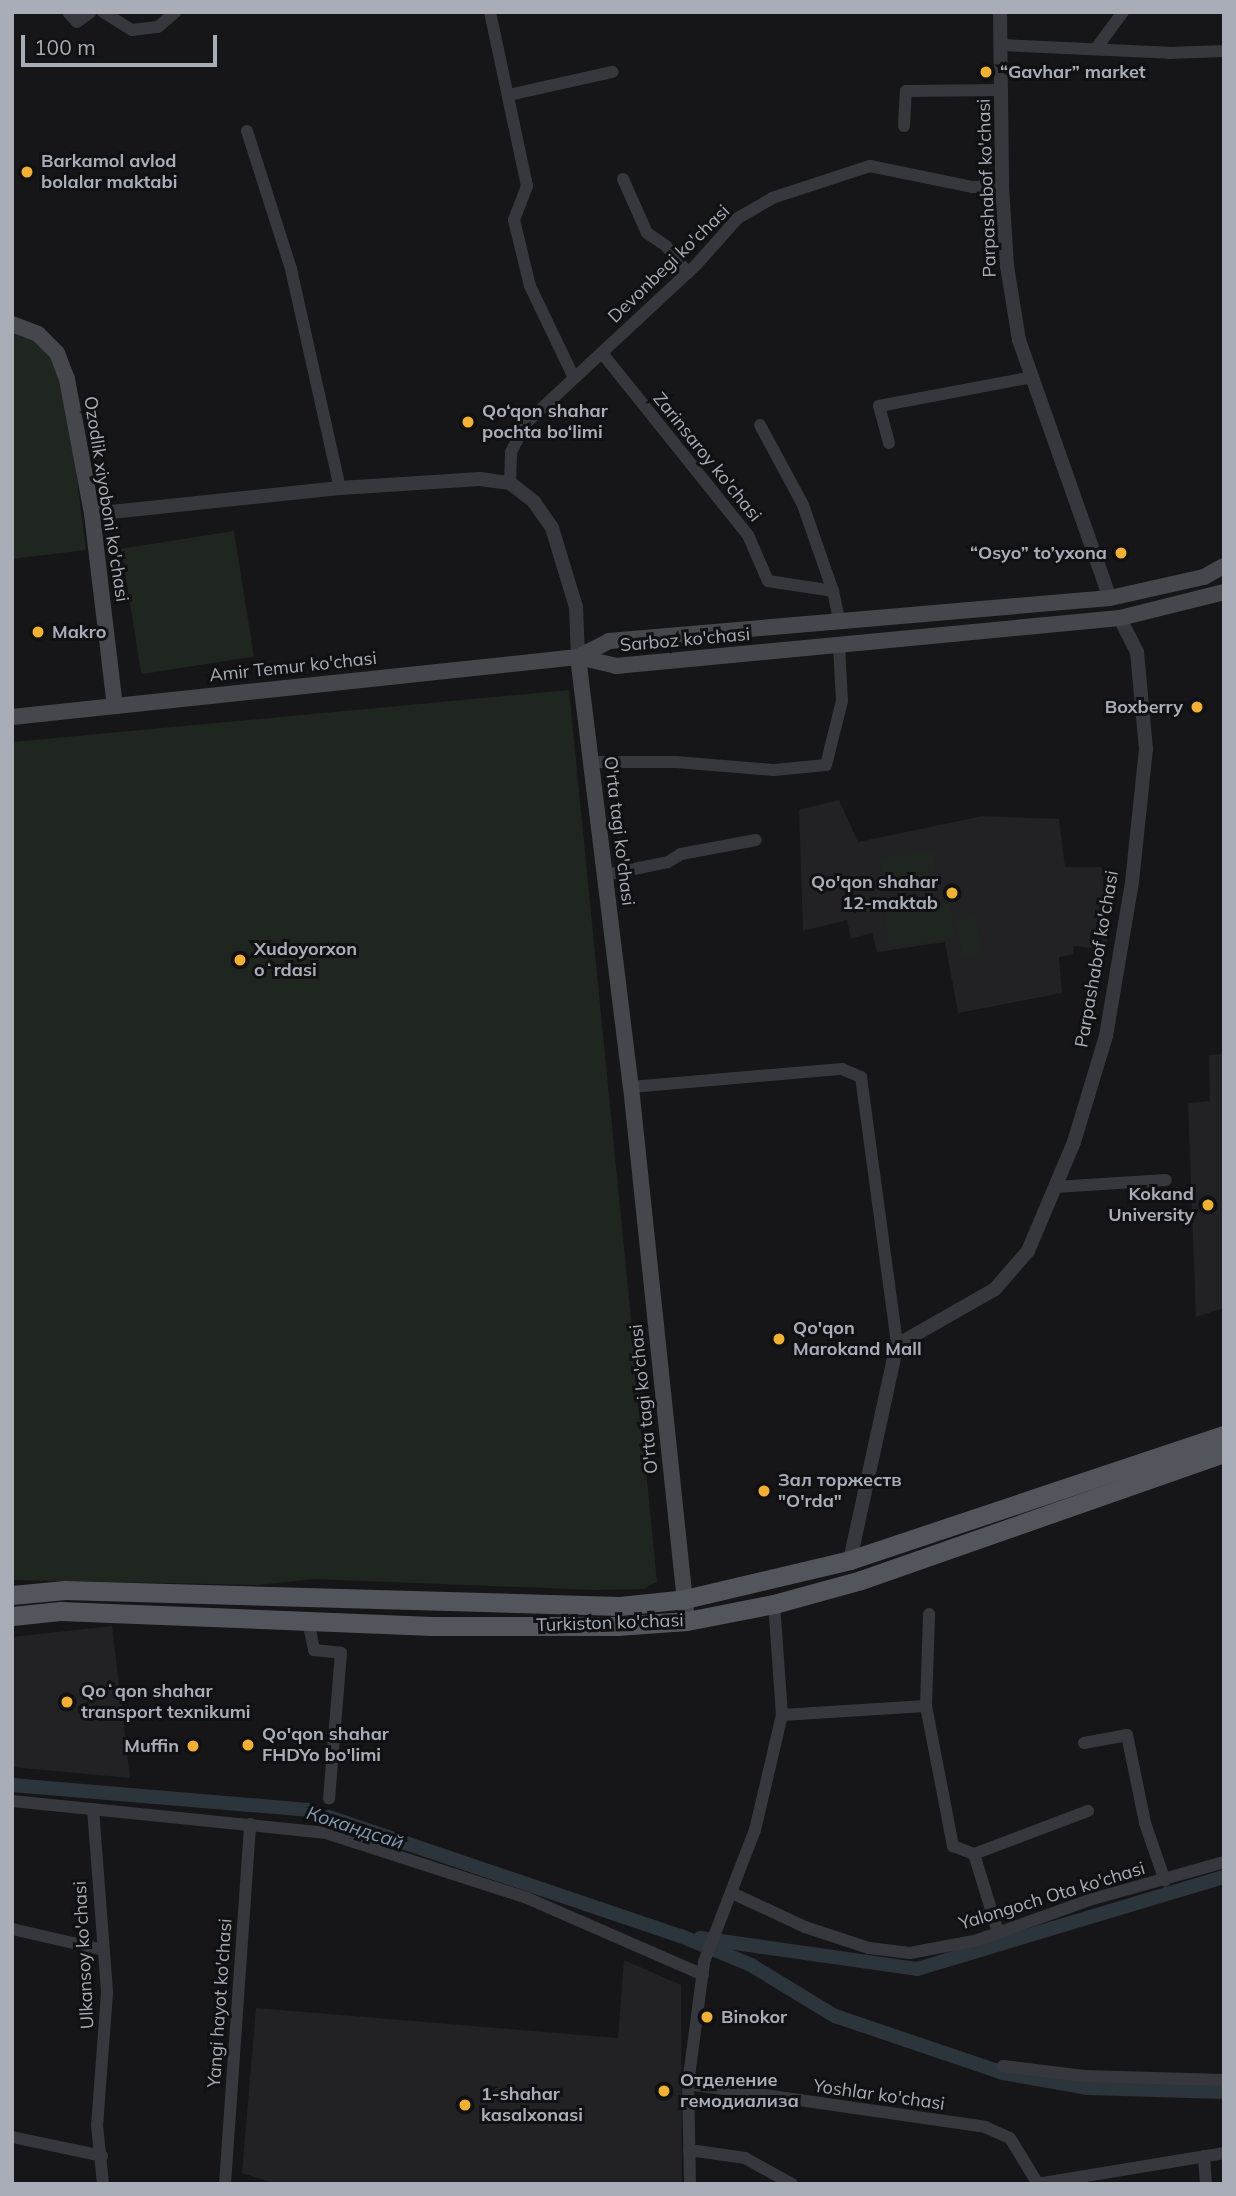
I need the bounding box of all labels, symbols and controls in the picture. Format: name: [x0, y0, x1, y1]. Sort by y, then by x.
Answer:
scale bar: [24, 21, 220, 65]
text: 100 m: [34, 34, 96, 60]
place label: “Gavhar” market: [1000, 61, 1146, 83]
marker: “Gavhar” market: [978, 64, 994, 80]
street label: Parpashabof ko'chasi: [973, 98, 1001, 278]
place label: Barkamol avlod bolalar maktabi: [41, 151, 177, 194]
marker: Barkamol avlod bolalar maktabi: [19, 164, 35, 180]
street label: Devonbegi ko'chasi: [604, 200, 734, 328]
street label: Zarinsaroy ko'chasi: [648, 388, 766, 526]
street label: Ozodlik xiyoboni ko'chasi: [79, 395, 133, 603]
place label: Qo‘qon shahar pochta bo‘limi: [482, 401, 608, 444]
marker: Qo‘qon shahar pochta bo‘limi: [460, 414, 476, 430]
place label: “Osyo” to’yxona: [970, 542, 1107, 564]
marker: “Osyo” to’yxona: [1113, 545, 1129, 561]
place label: Makro: [52, 621, 106, 643]
marker: Makro: [30, 624, 46, 640]
street label: Sarboz ko'chasi: [619, 624, 751, 656]
street label: Amir Temur ko'chasi: [208, 647, 378, 687]
place label: Boxberry: [1105, 696, 1183, 718]
marker: Boxberry: [1189, 699, 1205, 715]
street label: O'rta tagi ko'chasi: [599, 755, 639, 907]
street label: Parpashabof ko'chasi: [1071, 869, 1123, 1049]
place label: Qo'qon shahar 12-maktab: [811, 872, 938, 914]
marker: Qo'qon shahar 12-maktab: [944, 885, 960, 901]
place label: Xudoyorxon oʻrdasi: [254, 939, 357, 982]
marker: Xudoyorxon oʻrdasi: [232, 952, 248, 968]
place label: Kokand University: [1108, 1184, 1194, 1226]
marker: Kokand University: [1200, 1197, 1216, 1213]
place label: Qo'qon Marokand Mall: [793, 1318, 922, 1360]
street label: O'rta tagi ko'chasi: [625, 1323, 663, 1475]
marker: Qo'qon Marokand Mall: [771, 1331, 787, 1347]
place label: Зал торжеств "O'rda": [778, 1470, 902, 1512]
marker: Зал торжеств "O'rda": [756, 1483, 772, 1499]
street label: Turkiston ko'chasi: [536, 1610, 684, 1636]
place label: Qoʻqon shahar transport texnikumi: [81, 1681, 251, 1724]
marker: Qoʻqon shahar transport texnikumi: [59, 1694, 75, 1710]
place label: Qo'qon shahar FHDYo bo'limi: [262, 1724, 389, 1766]
place label: Muffin: [124, 1735, 179, 1757]
marker: Qo'qon shahar FHDYo bo'limi: [240, 1737, 256, 1753]
marker: Muffin: [185, 1738, 201, 1754]
water label: Кокандсай: [304, 1802, 406, 1854]
street label: Yalongoch Ota ko'chasi: [956, 1857, 1148, 1935]
street label: Ulkansoy ko'chasi: [69, 1881, 99, 2029]
street label: Yangi hayot ko'chasi: [203, 1918, 237, 2088]
place label: Binokor: [721, 2006, 787, 2028]
marker: Binokor: [699, 2009, 715, 2025]
place label: Отделение гемодиализа: [680, 2070, 799, 2112]
street label: Yoshlar ko'chasi: [812, 2075, 946, 2115]
marker: Отделение гемодиализа: [654, 2081, 674, 2101]
place label: 1-shahar kasalxonasi: [481, 2084, 583, 2126]
marker: 1-shahar kasalxonasi: [455, 2095, 475, 2115]

